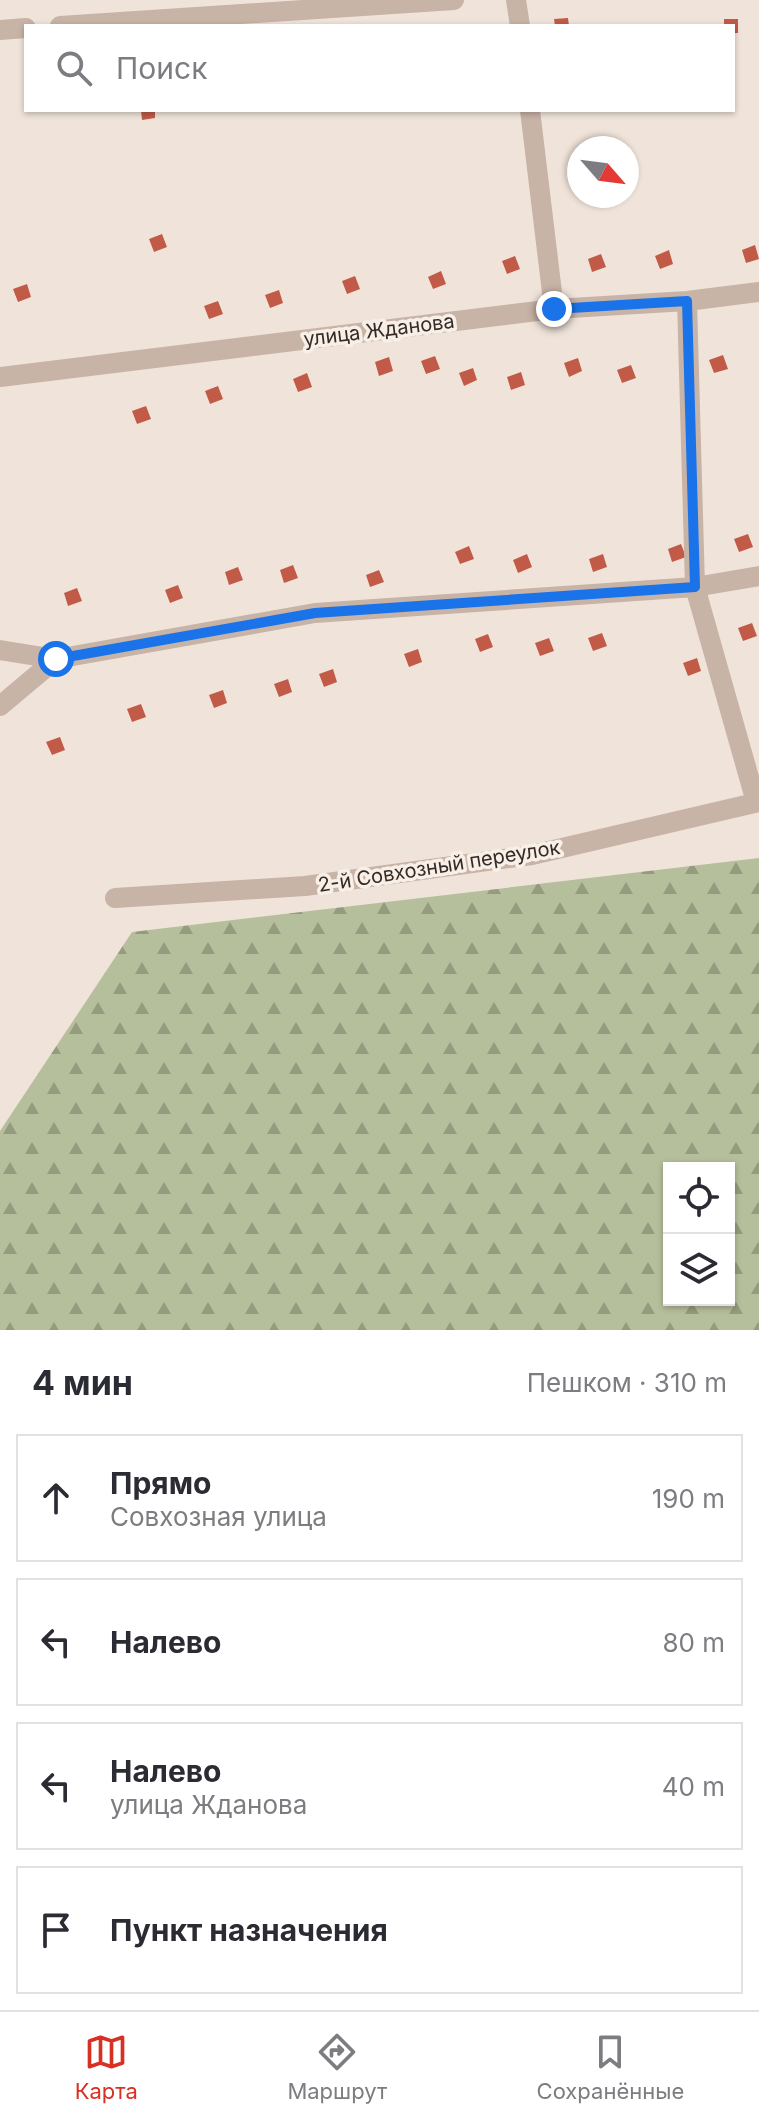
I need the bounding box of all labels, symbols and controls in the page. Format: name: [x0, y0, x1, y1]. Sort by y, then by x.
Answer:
search box: [24, 24, 735, 112]
icon: search: [52, 46, 96, 90]
text: Поиск: [116, 50, 207, 86]
north arrow: [567, 136, 639, 208]
route end: [536, 291, 572, 327]
street label: улица Жданова: [302, 309, 456, 351]
route start: [38, 641, 74, 677]
street label: 2-й Совхозный переулок: [316, 835, 562, 897]
map controls: [663, 1162, 735, 1306]
button: locate: [663, 1162, 735, 1234]
button: layers: [663, 1234, 735, 1306]
text: 4 мин: [32, 1362, 133, 1403]
text: Пешком · 310 m: [527, 1367, 727, 1398]
text: Прямо: [110, 1465, 211, 1501]
icon: ahead: [34, 1476, 78, 1520]
text: 190 m: [652, 1483, 725, 1514]
text: Совхозная улица: [110, 1501, 327, 1532]
icon: left: [34, 1620, 78, 1664]
text: Налево: [110, 1624, 222, 1660]
text: 80 m: [662, 1627, 725, 1658]
text: Налево: [110, 1753, 222, 1789]
icon: left: [34, 1764, 78, 1808]
text: 40 m: [662, 1771, 725, 1802]
text: улица Жданова: [110, 1789, 307, 1820]
icon: arrive: [34, 1908, 78, 1952]
text: Пункт назначения: [110, 1912, 388, 1948]
tab: Карта: [75, 2030, 138, 2104]
tab: Маршрут: [287, 2030, 387, 2104]
tab: Сохранённые: [537, 2030, 684, 2104]

